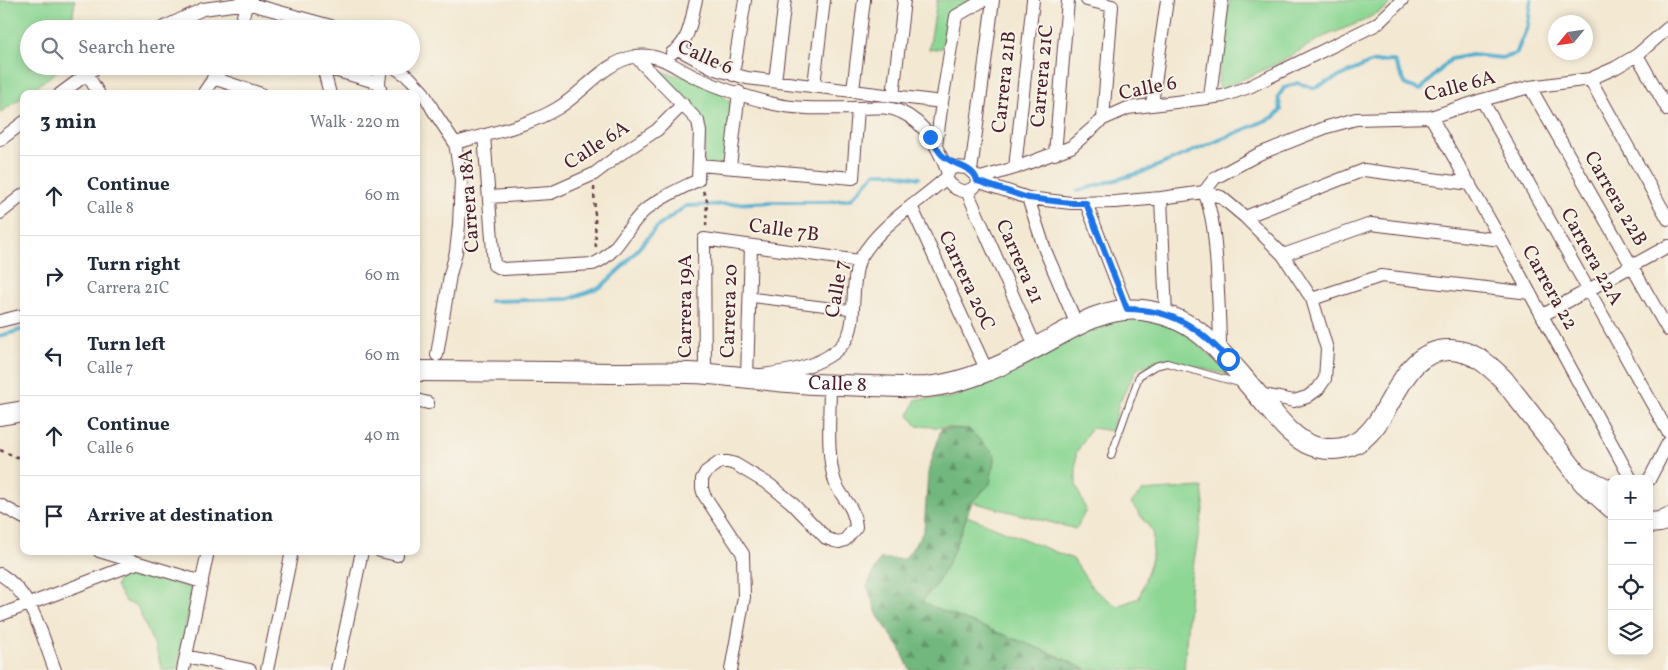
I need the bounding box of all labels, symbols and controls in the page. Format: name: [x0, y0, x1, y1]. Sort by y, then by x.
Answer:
north arrow: [1548, 15, 1593, 60]
search box: [20, 20, 420, 75]
street label: Carrera 21C: [1025, 23, 1061, 129]
street label: Carrera 21B: [986, 30, 1024, 134]
street label: Calle 6: [673, 33, 737, 83]
icon: search: [38, 34, 66, 62]
text: Search here: [78, 35, 175, 61]
street label: Calle 6A: [1421, 64, 1499, 110]
street label: Calle 6: [1117, 70, 1179, 108]
text: 3 min: [40, 108, 96, 137]
text: Walk · 220 m: [310, 112, 400, 134]
street label: Calle 6A: [559, 114, 635, 178]
route end: [919, 126, 942, 149]
street label: Carrera 22B: [1576, 146, 1654, 252]
street label: Carrera 18A: [452, 148, 488, 254]
text: Continue: [87, 172, 170, 198]
icon: ahead: [40, 182, 68, 210]
text: 60 m: [365, 185, 400, 207]
text: Calle 8: [87, 198, 134, 220]
street label: Carrera 22A: [1553, 203, 1629, 311]
street label: Calle 7B: [747, 212, 821, 250]
street label: Carrera 21: [988, 215, 1050, 309]
street label: Carrera 20C: [931, 226, 1001, 336]
street label: Carrera 22: [1514, 241, 1584, 335]
text: Turn right: [87, 252, 180, 278]
street label: Carrera 19A: [672, 254, 700, 358]
street label: Calle 7: [819, 258, 857, 320]
icon: right: [40, 262, 68, 290]
street label: Carrera 20: [714, 263, 746, 359]
text: 60 m: [365, 265, 400, 287]
text: Carrera 21C: [87, 278, 170, 300]
text: Turn left: [87, 332, 166, 358]
icon: left: [40, 342, 68, 370]
text: 60 m: [365, 345, 400, 367]
route start: [1217, 348, 1240, 371]
text: Calle 7: [87, 358, 134, 380]
street label: Calle 8: [808, 370, 867, 400]
text: Continue: [87, 412, 170, 438]
icon: ahead: [40, 422, 68, 450]
text: 40 m: [364, 425, 400, 447]
text: Calle 6: [87, 438, 134, 460]
map controls: [1608, 475, 1653, 655]
button: +: [1608, 475, 1653, 520]
icon: arrive: [40, 502, 68, 530]
text: Arrive at destination: [87, 503, 273, 529]
button: −: [1608, 520, 1653, 565]
button: locate: [1608, 565, 1653, 610]
button: layers: [1608, 610, 1653, 655]

